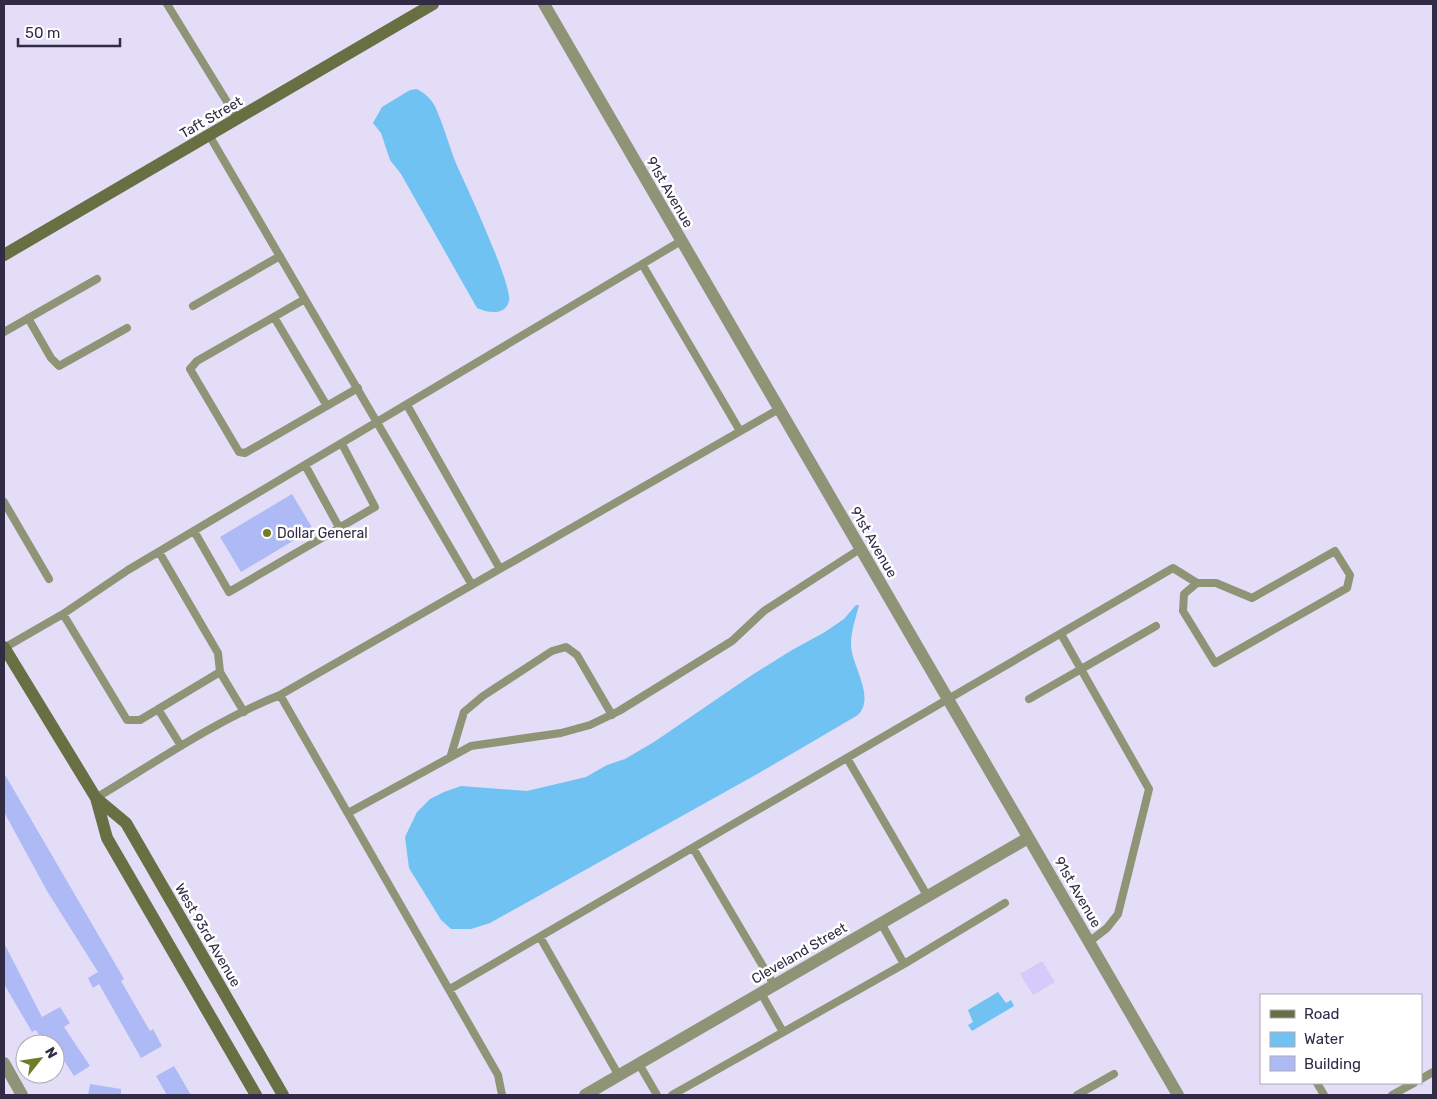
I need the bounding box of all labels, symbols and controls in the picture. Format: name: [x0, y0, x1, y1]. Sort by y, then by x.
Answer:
scale bar: [18, 15, 120, 47]
text: 50 m: [25, 24, 60, 42]
street label: Taft Street: [177, 93, 246, 142]
street label: 91st Avenue: [642, 154, 697, 231]
street label: 91st Avenue: [846, 504, 901, 581]
place label: Dollar General: [277, 525, 368, 542]
marker: Dollar General: [261, 527, 273, 539]
street label: 91st Avenue: [1050, 854, 1105, 931]
street label: West 93rd Avenue: [171, 880, 244, 990]
street label: Cleveland Street: [748, 919, 851, 988]
legend: [1260, 994, 1422, 1084]
text: Road: [1304, 1005, 1340, 1023]
text: Water: [1304, 1030, 1344, 1048]
north arrow: [15, 1034, 65, 1084]
text: N: [41, 1044, 61, 1061]
text: Building: [1304, 1055, 1361, 1073]

